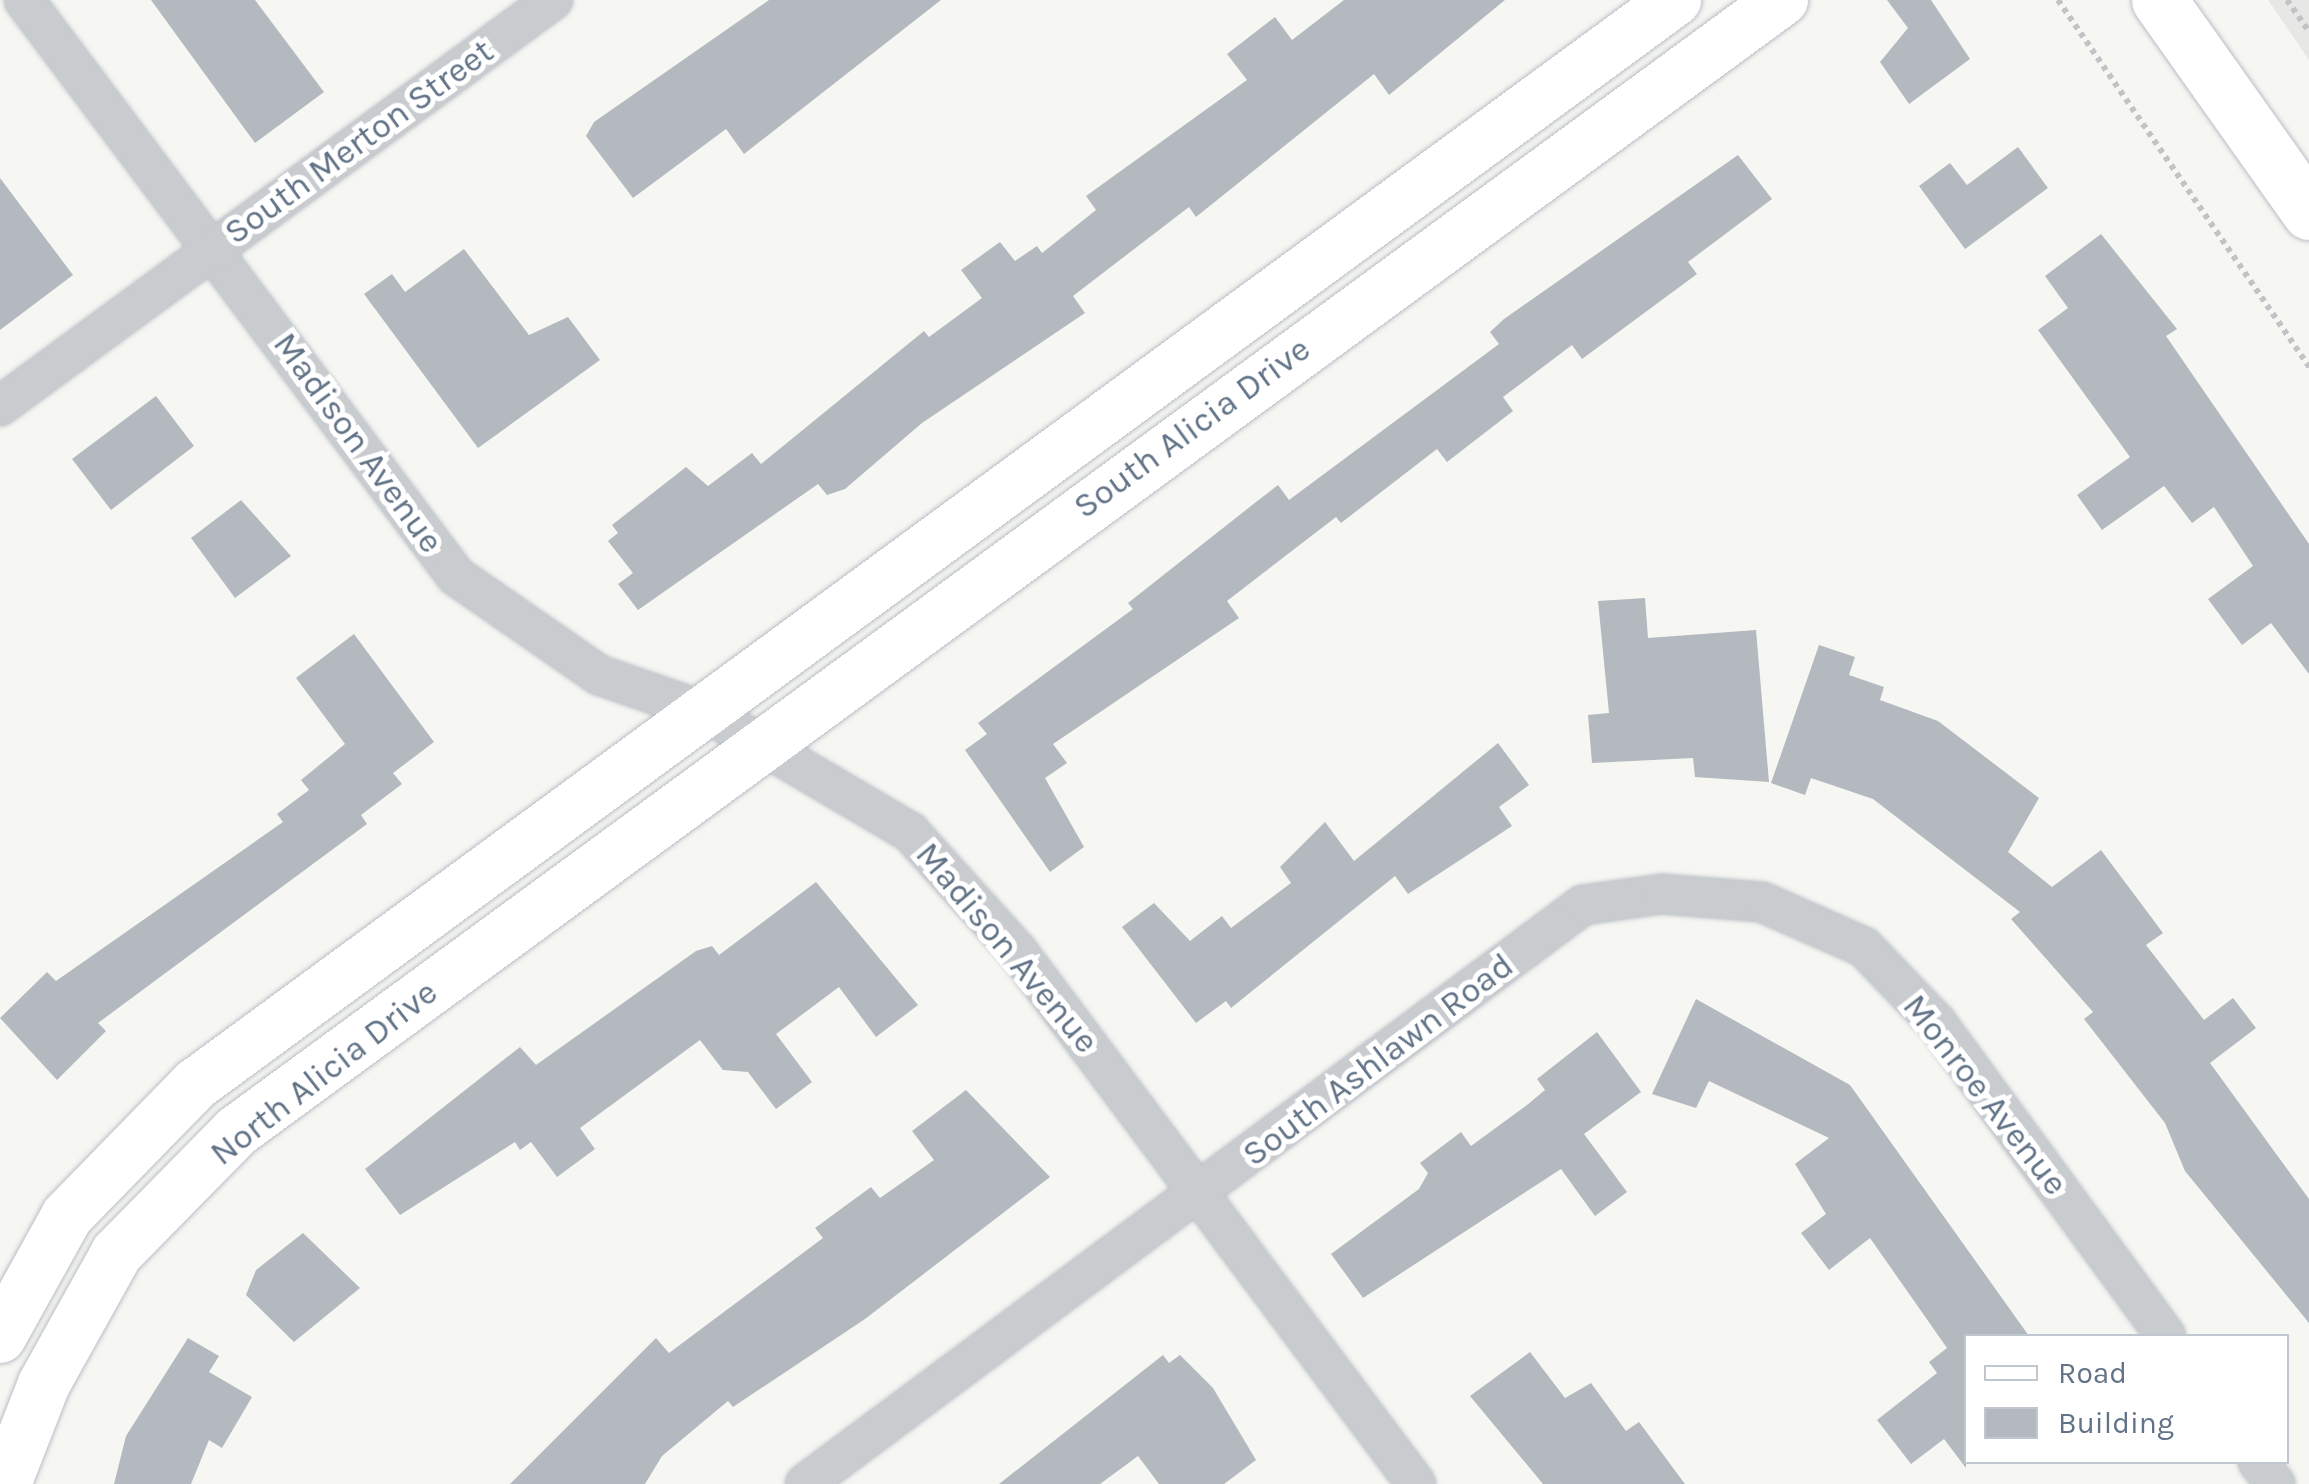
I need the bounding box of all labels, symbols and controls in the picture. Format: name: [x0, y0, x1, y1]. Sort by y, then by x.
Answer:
street label: South Merton Street: [216, 30, 502, 254]
street label: Madison Avenue: [264, 325, 452, 561]
street label: South Alicia Drive: [1065, 328, 1319, 528]
street label: Madison Avenue: [907, 834, 1107, 1062]
street label: South Ashlawn Road: [1234, 944, 1522, 1176]
street label: North Alicia Drive: [202, 971, 446, 1175]
street label: Monroe Avenue: [1894, 986, 2076, 1204]
legend: [1964, 1334, 2289, 1464]
text: Road: [2058, 1355, 2127, 1391]
text: Building: [2058, 1405, 2174, 1441]

